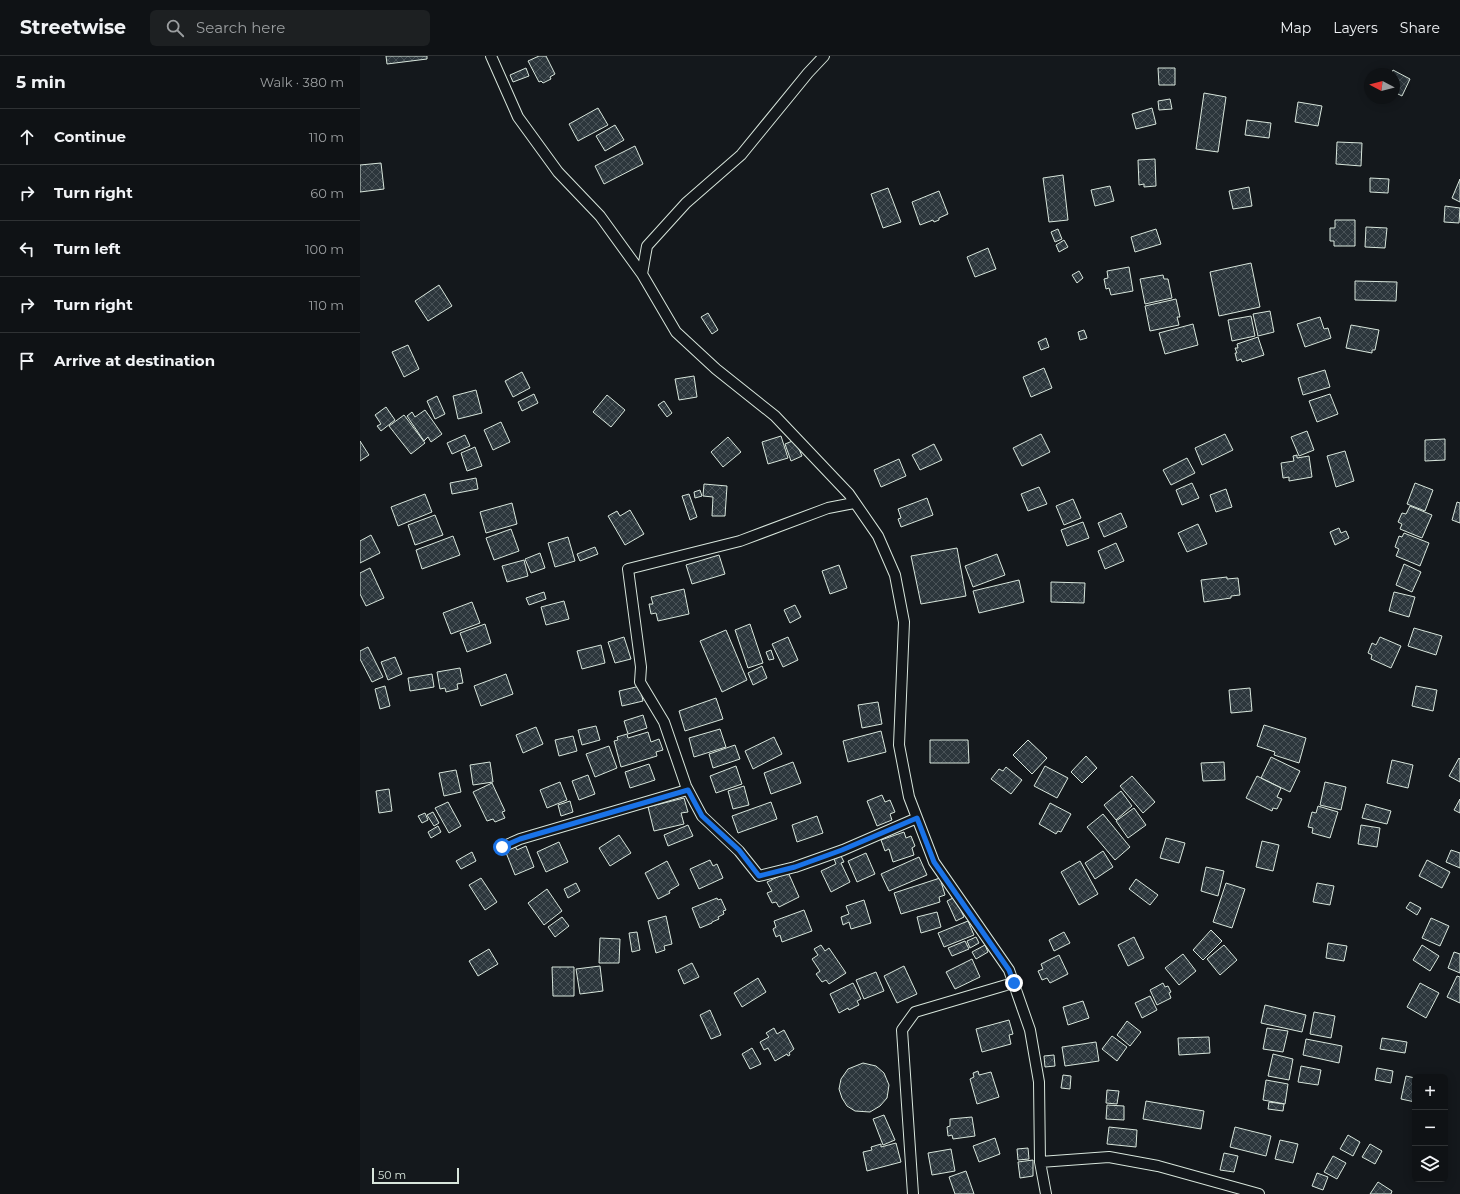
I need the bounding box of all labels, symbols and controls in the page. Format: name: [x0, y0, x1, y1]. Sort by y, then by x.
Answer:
search box: [150, 10, 430, 46]
text: Streetwise: [20, 16, 126, 39]
icon: search: [164, 17, 186, 39]
text: Search here: [196, 18, 285, 37]
text: Map: [1280, 19, 1311, 37]
text: Layers: [1333, 19, 1378, 37]
text: Share: [1400, 19, 1440, 37]
north arrow: [1364, 68, 1400, 104]
text: 5 min: [16, 72, 66, 92]
text: Walk · 380 m: [260, 74, 344, 90]
icon: ahead: [16, 126, 38, 148]
text: Continue: [54, 127, 126, 146]
text: 110 m: [309, 129, 344, 145]
icon: right: [16, 182, 38, 204]
text: Turn right: [54, 183, 133, 202]
text: 60 m: [310, 185, 344, 201]
icon: left: [16, 238, 38, 260]
text: Turn left: [54, 239, 121, 258]
text: 100 m: [305, 241, 344, 257]
icon: right: [16, 294, 38, 316]
text: Turn right: [54, 295, 133, 314]
text: 110 m: [309, 297, 344, 313]
icon: arrive: [16, 350, 38, 372]
text: Arrive at destination: [54, 351, 215, 370]
route start: [493, 838, 511, 856]
route end: [1005, 974, 1023, 992]
map controls: [1412, 1074, 1448, 1182]
button: +: [1412, 1074, 1448, 1110]
button: −: [1412, 1110, 1448, 1146]
button: layers: [1412, 1146, 1448, 1182]
scale bar: [372, 1166, 459, 1185]
text: 50 m: [378, 1168, 406, 1182]

